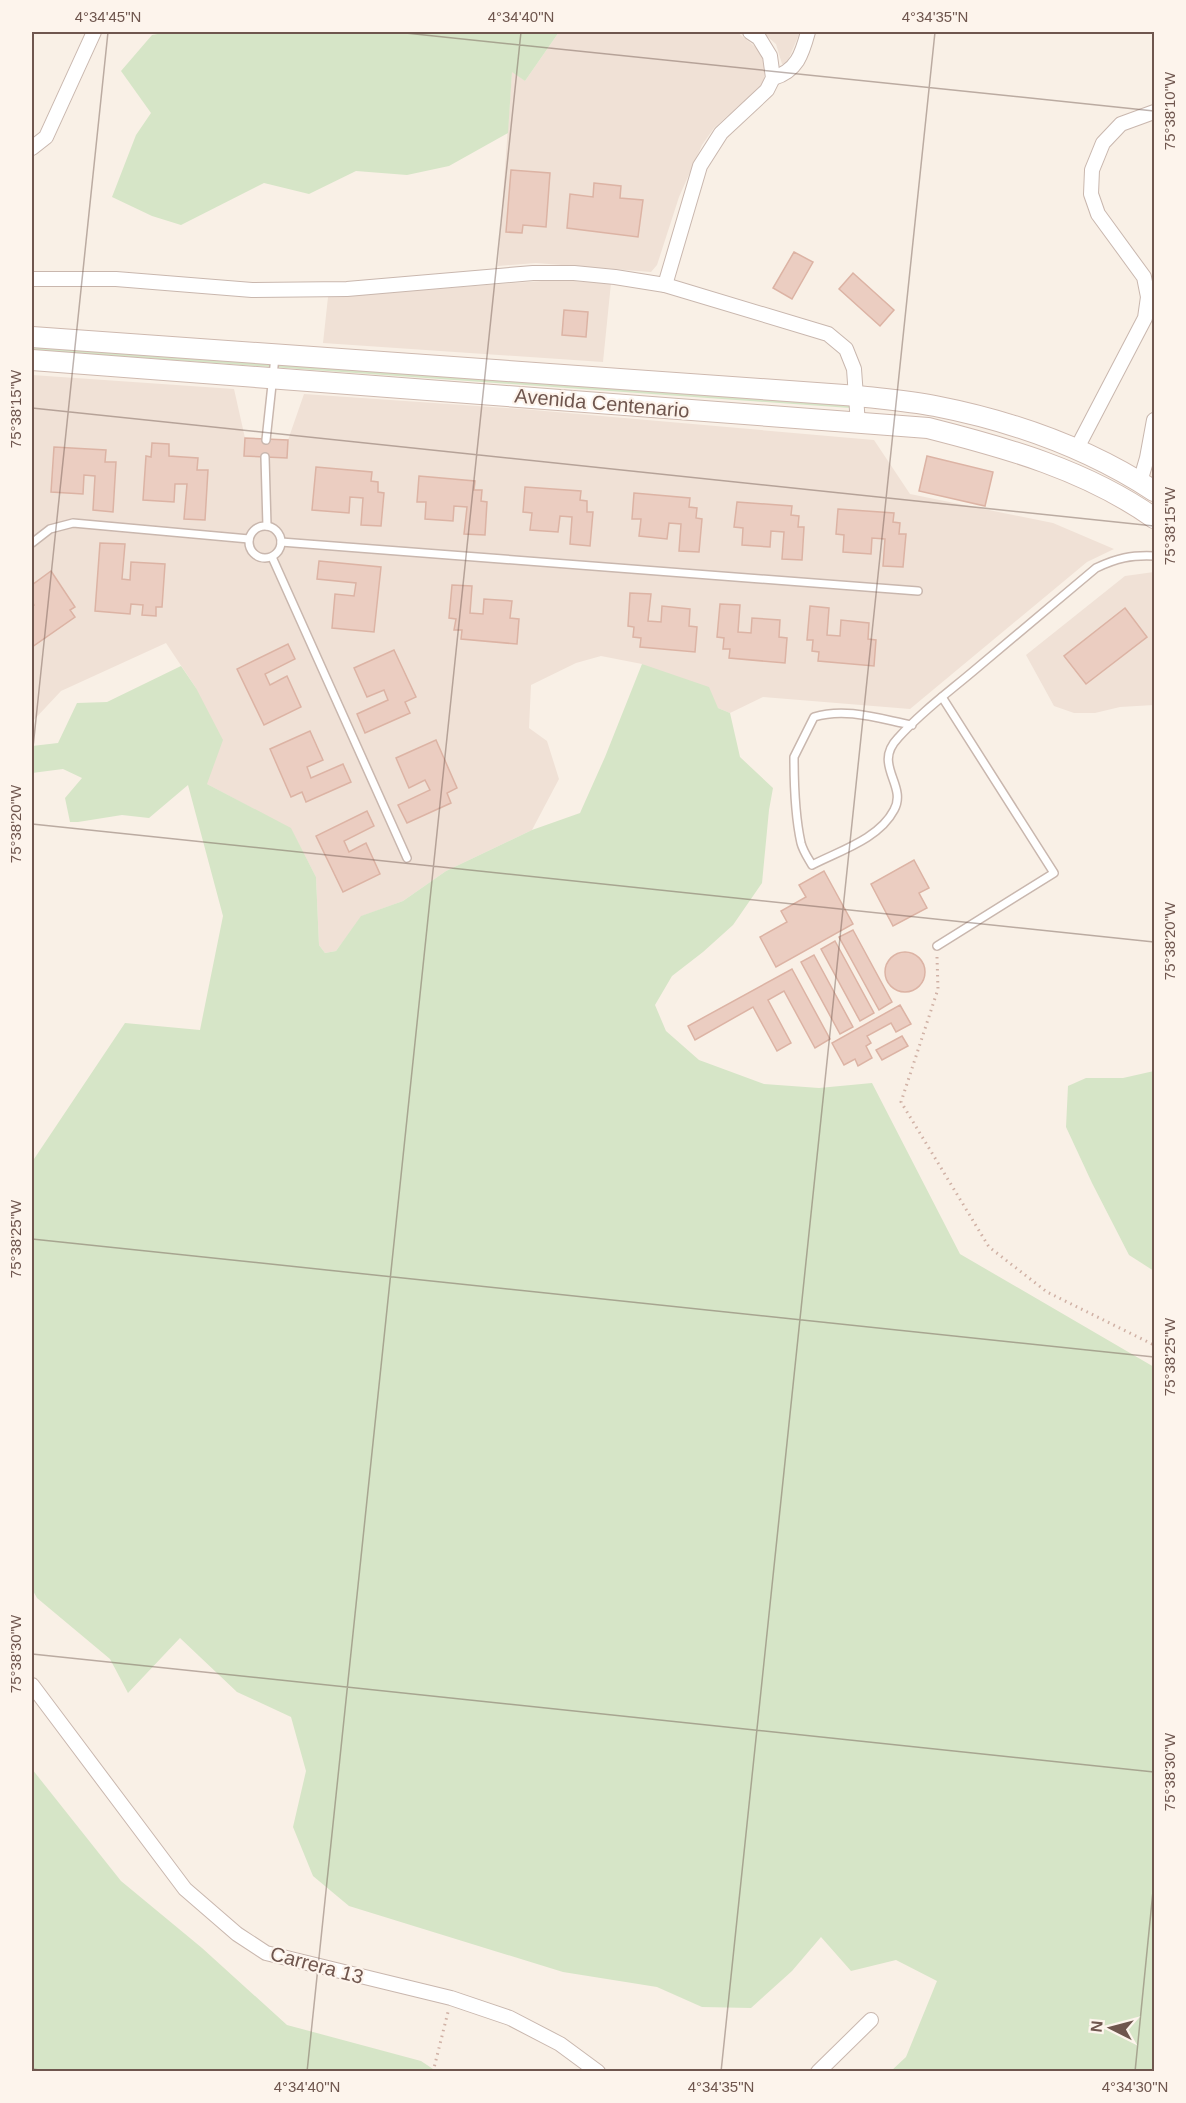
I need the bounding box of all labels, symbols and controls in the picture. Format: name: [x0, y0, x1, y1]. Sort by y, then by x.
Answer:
text: 4°34'45"N: [75, 8, 141, 25]
text: 4°34'40"N: [488, 8, 554, 25]
text: 4°34'35"N: [902, 8, 968, 25]
text: 75°38'10"W: [1161, 71, 1178, 150]
text: 75°38'15"W: [7, 369, 24, 448]
street label: Avenida Centenario: [514, 384, 690, 422]
text: 75°38'15"W: [1161, 486, 1178, 565]
text: 75°38'20"W: [7, 784, 24, 863]
text: 75°38'20"W: [1161, 901, 1178, 980]
text: 75°38'25"W: [7, 1199, 24, 1278]
text: 75°38'25"W: [1161, 1317, 1178, 1396]
text: 75°38'30"W: [7, 1614, 24, 1693]
text: 75°38'30"W: [1161, 1732, 1178, 1811]
street label: Carrera 13: [268, 1942, 366, 1988]
north arrow: [1081, 1998, 1141, 2058]
text: N: [1088, 2020, 1106, 2033]
text: 4°34'40"N: [274, 2078, 340, 2095]
text: 4°34'35"N: [688, 2078, 754, 2095]
text: 4°34'30"N: [1102, 2078, 1168, 2095]

